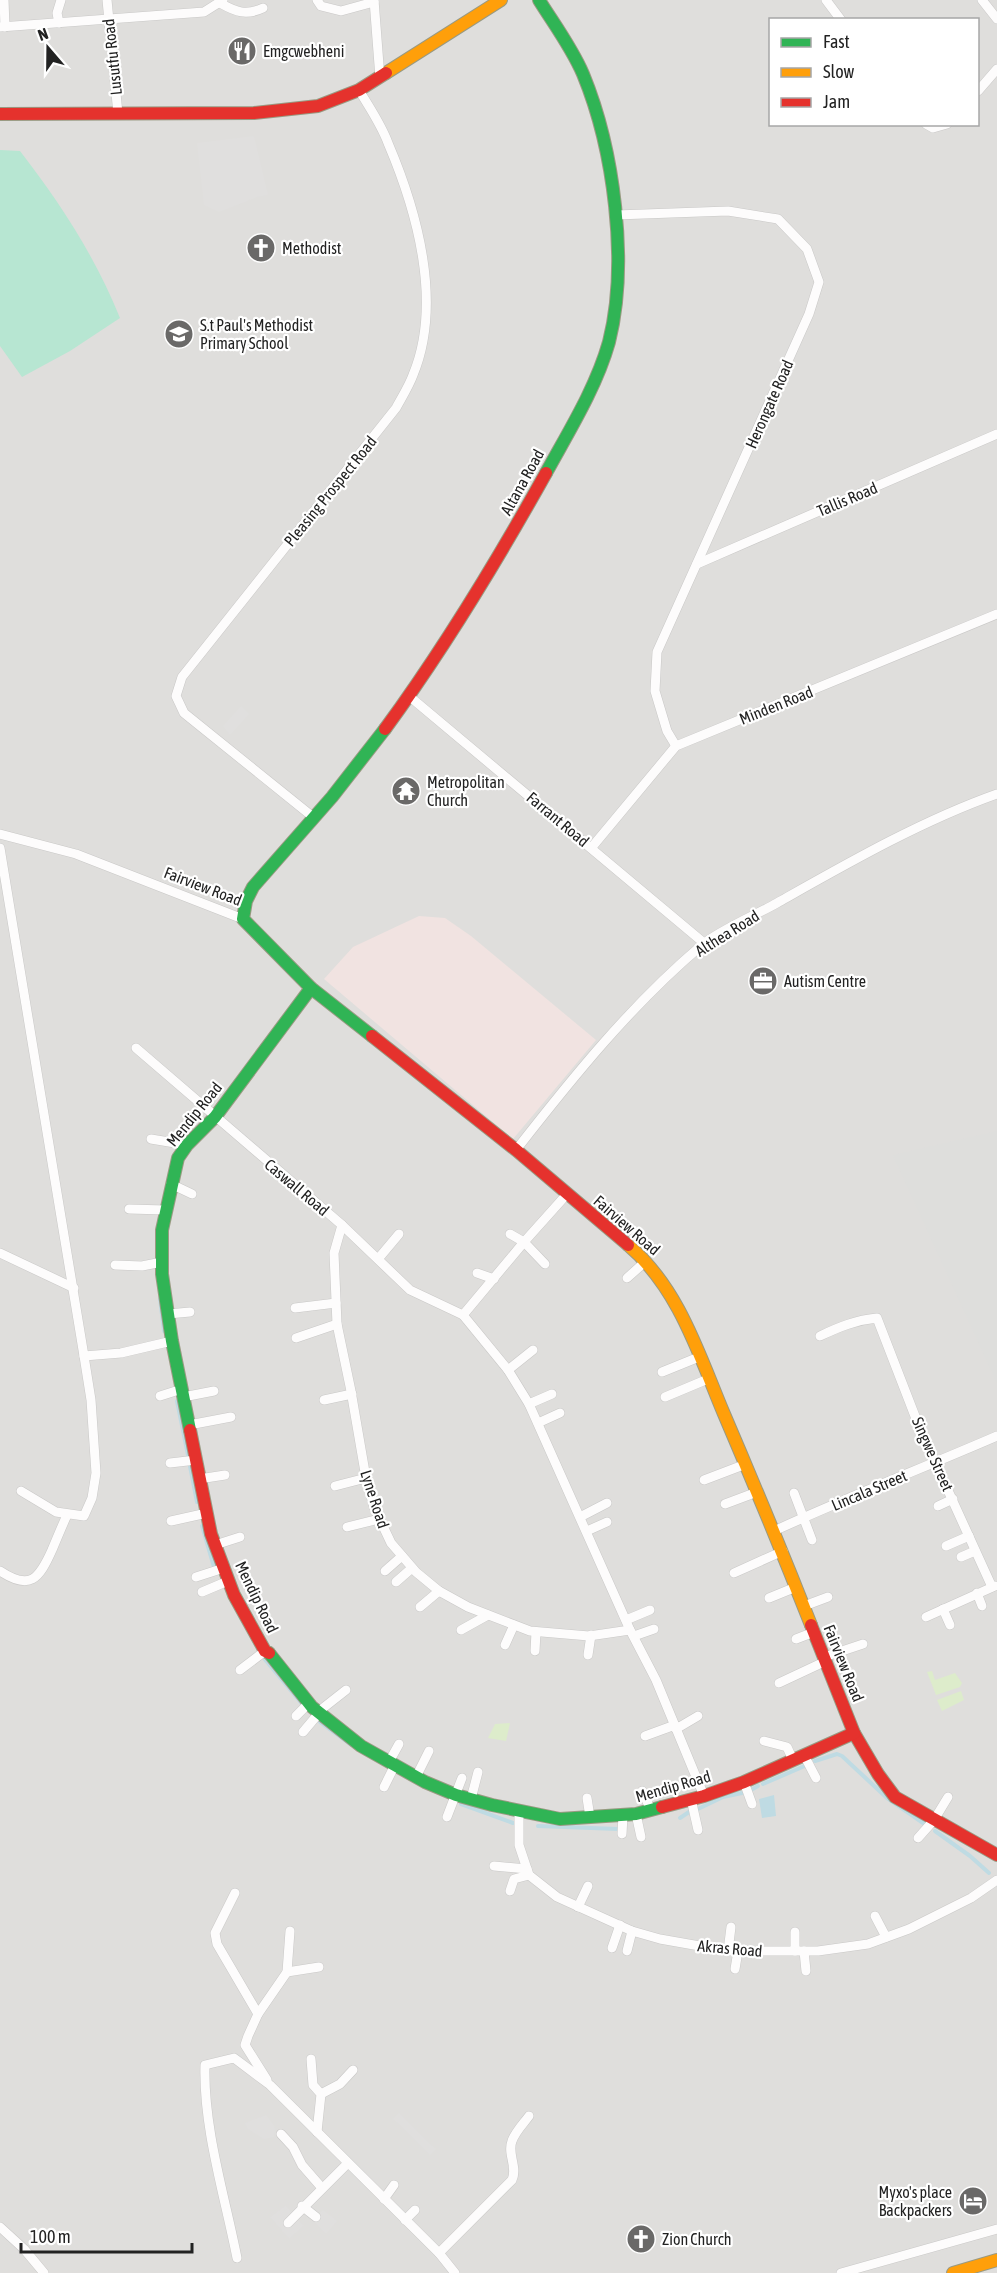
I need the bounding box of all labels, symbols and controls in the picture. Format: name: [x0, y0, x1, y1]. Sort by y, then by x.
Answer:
north arrow: [18, 18, 78, 78]
street label: Lusutfu Road: [99, 18, 125, 96]
legend: [769, 18, 979, 126]
text: N: [35, 24, 50, 44]
text: Fast: [823, 31, 850, 52]
restaurant icon: Emgcwebheni: [226, 35, 258, 67]
place label: Emgcwebheni: [263, 42, 345, 61]
text: Slow: [823, 61, 854, 82]
text: Jam: [823, 91, 850, 112]
church icon: Methodist: [245, 232, 277, 264]
place label: Methodist: [282, 239, 342, 257]
place label: S.t Paul's Methodist Primary School: [200, 316, 314, 353]
school or university icon: S.t Paul's Methodist Primary School: [163, 318, 195, 350]
street label: Herongate Road: [741, 357, 797, 451]
street label: Pleasing Prospect Road: [280, 432, 381, 550]
street label: Altana Road: [497, 446, 547, 518]
street label: Tallis Road: [814, 478, 880, 520]
street label: Minden Road: [737, 682, 815, 728]
place label: Metropolitan Church: [427, 773, 505, 809]
temple icon: Metropolitan Church: [390, 775, 422, 807]
street label: Farrant Road: [523, 788, 593, 850]
street label: Fairview Road: [162, 863, 244, 909]
street label: Althea Road: [692, 906, 762, 960]
office icon: Autism Centre: [747, 965, 779, 997]
place label: Autism Centre: [784, 972, 866, 990]
street label: Mendip Road: [163, 1078, 226, 1150]
street label: Caswall Road: [261, 1155, 333, 1219]
street label: Fairview Road: [590, 1191, 664, 1259]
street label: Singwe Street: [908, 1414, 957, 1495]
street label: Lincala Street: [829, 1466, 910, 1514]
street label: Lyne Road: [356, 1468, 393, 1531]
street label: Mendip Road: [231, 1558, 282, 1636]
street label: Fairview Road: [820, 1622, 868, 1704]
street label: Mendip Road: [633, 1767, 713, 1806]
street label: Akras Road: [697, 1936, 763, 1960]
place label: Myxo's place Backpackers: [879, 2183, 952, 2220]
hotel icon: Myxo's place Backpackers: [957, 2185, 989, 2217]
scale bar: [21, 2216, 192, 2254]
church icon: Zion Church: [625, 2223, 657, 2255]
text: 100 m: [30, 2226, 71, 2247]
place label: Zion Church: [662, 2230, 731, 2248]

